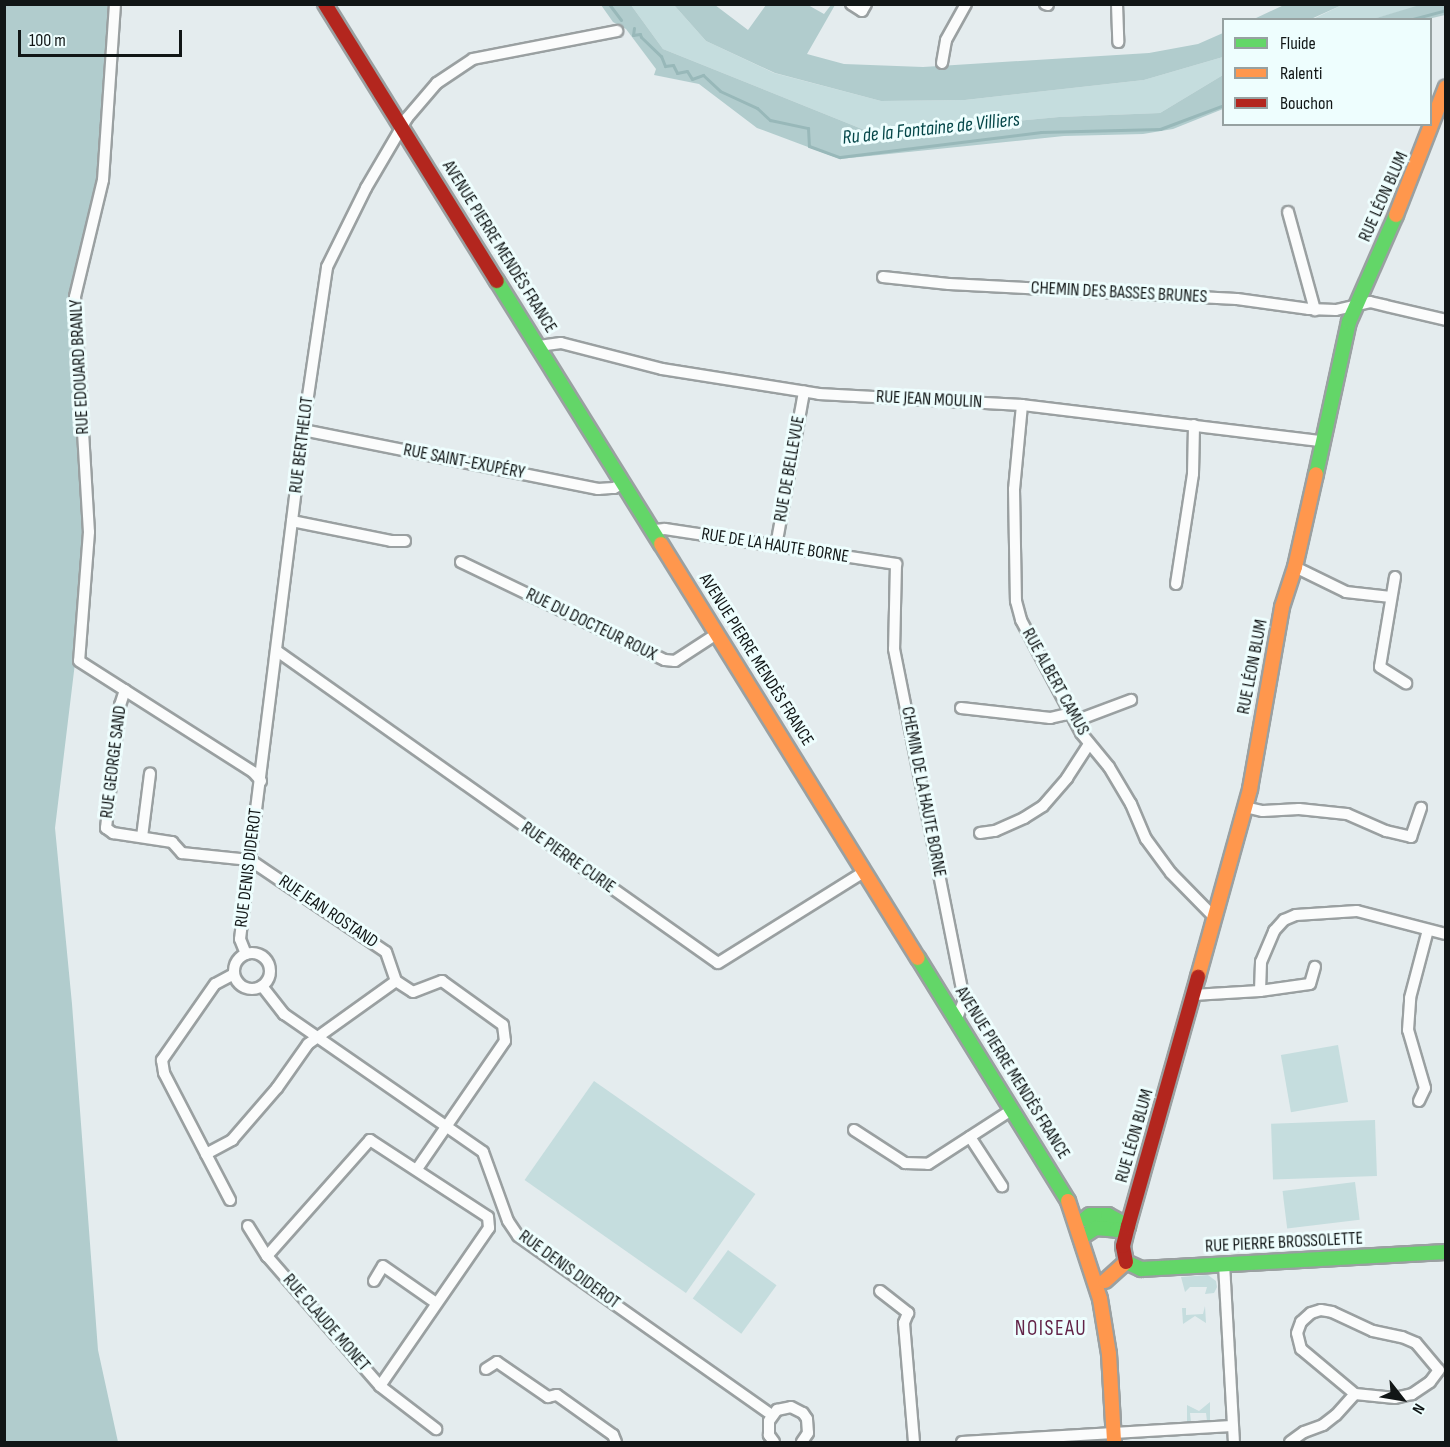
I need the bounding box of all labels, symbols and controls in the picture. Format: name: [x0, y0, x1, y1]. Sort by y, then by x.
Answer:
scale bar: [21, 18, 184, 56]
legend: [1222, 18, 1432, 126]
text: 100 m: [29, 30, 66, 51]
text: Fluide: [1280, 33, 1316, 54]
text: Ralenti: [1280, 63, 1322, 84]
text: Bouchon: [1280, 93, 1333, 114]
water label: Ru de la Fontaine de Villiers: [841, 108, 1021, 150]
street label: RUE LÉON BLUM: [1355, 149, 1413, 245]
street label: AVENUE PIERRE MENDÈS FRANCE: [437, 157, 561, 337]
street label: CHEMIN DES BASSES BRUNES: [1030, 278, 1208, 308]
street label: RUE EDOUARD BRANLY: [66, 299, 94, 435]
street label: RUE JEAN MOULIN: [875, 386, 983, 414]
street label: RUE BERTHELOT: [285, 396, 319, 494]
street label: RUE DE BELLEVUE: [770, 414, 810, 524]
street label: RUE SAINT-EXUPÉRY: [401, 440, 527, 484]
street label: RUE DE LA HAUTE BORNE: [700, 524, 850, 568]
street label: AVENUE PIERRE MENDÈS FRANCE: [694, 570, 818, 750]
street label: RUE DU DOCTEUR ROUX: [522, 584, 660, 666]
street label: RUE LÉON BLUM: [1233, 618, 1273, 716]
street label: RUE ALBERT CAMUS: [1017, 625, 1093, 739]
street label: RUE GEORGE SAND: [96, 704, 132, 820]
street label: CHEMIN DE LA HAUTE BORNE: [896, 705, 950, 879]
street label: RUE DENIS DIDEROT: [231, 807, 267, 929]
street label: RUE PIERRE CURIE: [517, 818, 619, 898]
street label: RUE JEAN ROSTAND: [274, 871, 382, 953]
street label: AVENUE PIERRE MENDÈS FRANCE: [950, 983, 1074, 1163]
street label: RUE LÉON BLUM: [1111, 1087, 1159, 1185]
street label: RUE DENIS DIDEROT: [514, 1226, 624, 1314]
street label: RUE PIERRE BROSSOLETTE: [1205, 1228, 1363, 1258]
street label: RUE CLAUDE MONET: [278, 1270, 374, 1376]
district label: NOISEAU: [1015, 1316, 1087, 1342]
north arrow: [1372, 1369, 1432, 1429]
text: N: [1408, 1400, 1428, 1417]

